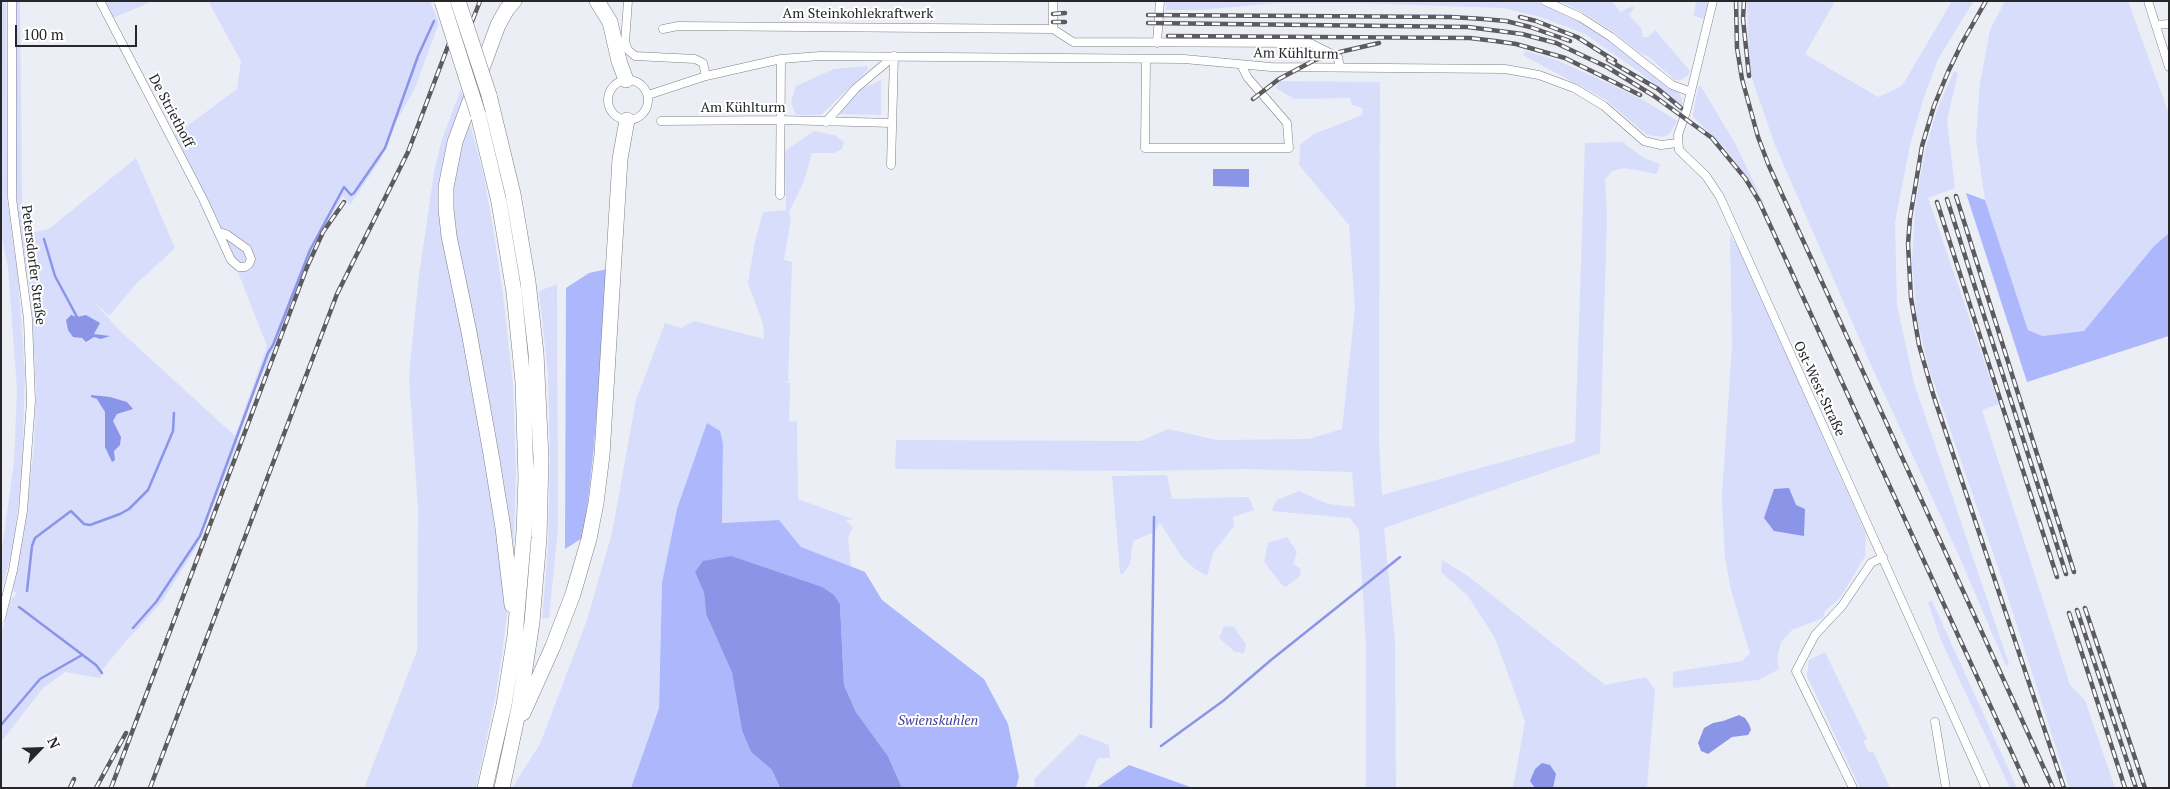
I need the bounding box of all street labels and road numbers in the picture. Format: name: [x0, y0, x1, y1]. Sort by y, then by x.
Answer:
street label: Am Steinkohlekraftwerk: [783, 6, 933, 22]
street label: Am Kühlturm: [1253, 45, 1339, 63]
street label: De Striethoff: [145, 72, 197, 150]
street label: Am Kühlturm: [700, 100, 786, 116]
street label: Petersdorfer Straße: [17, 204, 49, 326]
street label: Ost-West-Straße: [1790, 339, 1848, 439]

